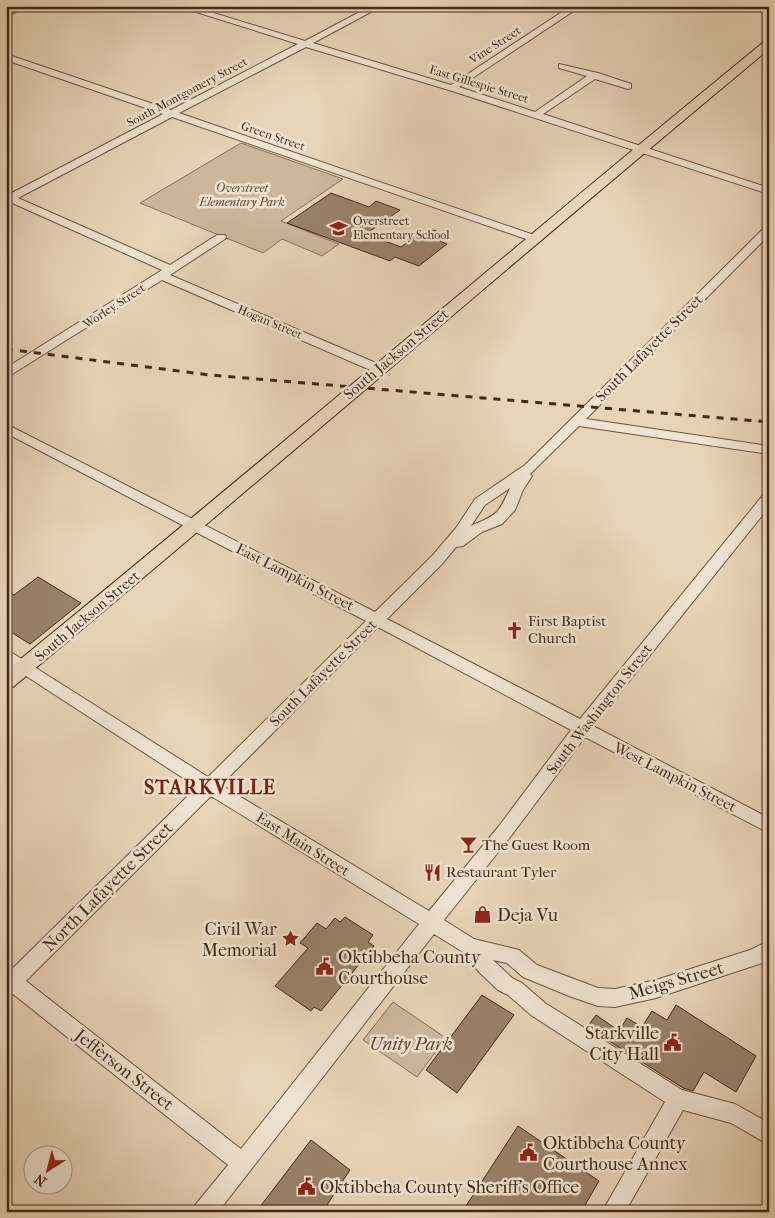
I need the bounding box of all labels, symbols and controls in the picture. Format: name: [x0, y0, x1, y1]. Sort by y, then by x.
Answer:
street label: Vine Street: [466, 23, 524, 67]
street label: South Montgomery Street: [124, 54, 250, 130]
street label: East Gillespie Street: [428, 62, 531, 106]
street label: Green Street: [239, 119, 307, 154]
park label: Overstreet Elementary Park: [198, 181, 285, 209]
place label: Overstreet Elementary School: [353, 214, 450, 242]
school or university icon: Overstreet Elementary School: [329, 218, 349, 238]
street label: Worley Street: [79, 280, 148, 332]
street label: South Lafayette Street: [592, 290, 707, 405]
street label: Hogan Street: [236, 302, 305, 342]
street label: South Jackson Street: [340, 304, 453, 403]
street label: East Lampkin Street: [233, 539, 358, 615]
street label: South Jackson Street: [31, 566, 144, 665]
place label: First Baptist Church: [528, 612, 607, 647]
street label: South Lafayette Street: [266, 615, 381, 730]
church icon: First Baptist Church: [504, 620, 524, 640]
street label: South Washington Street: [542, 640, 656, 778]
street label: West Lampkin Street: [610, 738, 740, 816]
district label: STARKVILLE: [144, 776, 276, 799]
street label: East Main Street: [253, 808, 354, 880]
street label: North Lafayette Street: [39, 817, 178, 956]
bar icon: The Guest Room: [458, 835, 478, 855]
place label: The Guest Room: [482, 836, 591, 854]
restaurant icon: Restaurant Tyler: [422, 862, 442, 882]
place label: Restaurant Tyler: [446, 863, 557, 881]
shop icon: Deja Vu: [473, 905, 493, 925]
place label: Deja Vu: [497, 905, 558, 926]
place label: Civil War Memorial: [202, 919, 277, 961]
place icon: Civil War Memorial: [281, 929, 301, 949]
place label: Oktibbeha County Courthouse: [338, 947, 482, 989]
public building icon: Oktibbeha County Courthouse: [314, 957, 334, 977]
street label: Meigs Street: [626, 957, 727, 1005]
place label: Starkville City Hall: [585, 1023, 659, 1065]
street label: Jefferson Street: [69, 1024, 178, 1116]
public building icon: Starkville City Hall: [663, 1033, 683, 1053]
park label: Unity Park: [369, 1034, 453, 1055]
place label: Oktibbeha County Courthouse Annex: [543, 1133, 688, 1175]
public building icon: Oktibbeha County Courthouse Annex: [519, 1143, 539, 1163]
north arrow: [22, 1146, 72, 1196]
text: N: [31, 1170, 50, 1190]
public building icon: Oktibbeha County Sheriff's Office: [296, 1177, 316, 1197]
place label: Oktibbeha County Sheriff's Office: [320, 1177, 579, 1198]

